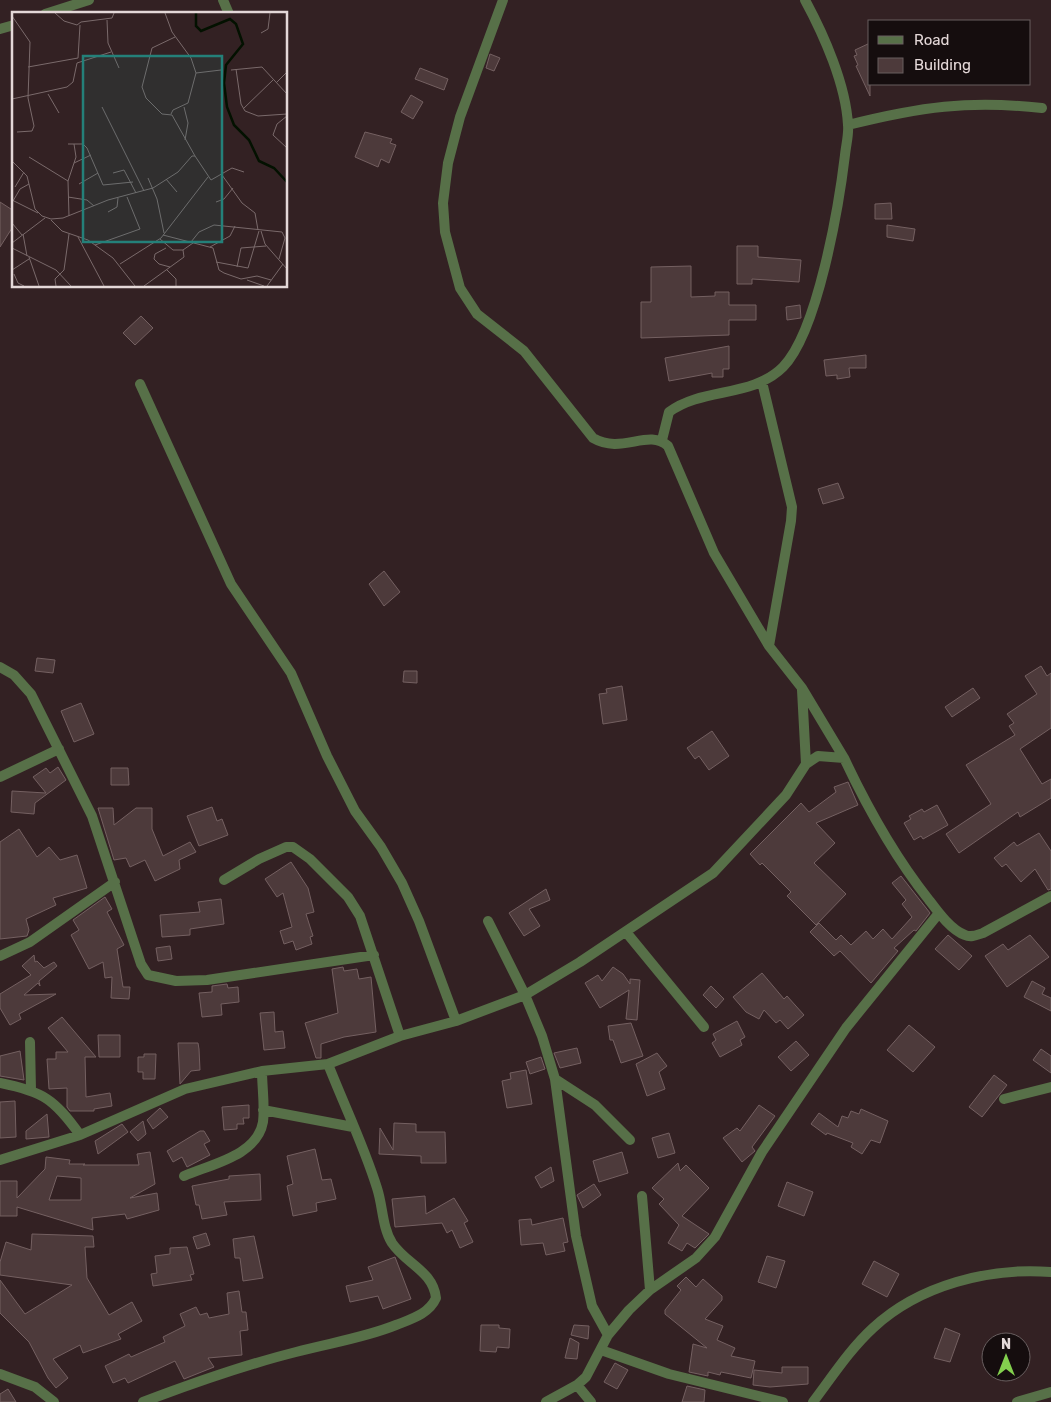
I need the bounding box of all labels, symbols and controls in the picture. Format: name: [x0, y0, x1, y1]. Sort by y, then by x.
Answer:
inset map: [12, 12, 288, 288]
legend: [868, 20, 1031, 85]
text: Road: [914, 31, 950, 49]
text: Building: [914, 56, 971, 74]
north arrow: [981, 1332, 1031, 1382]
text: N: [1001, 1336, 1011, 1353]

